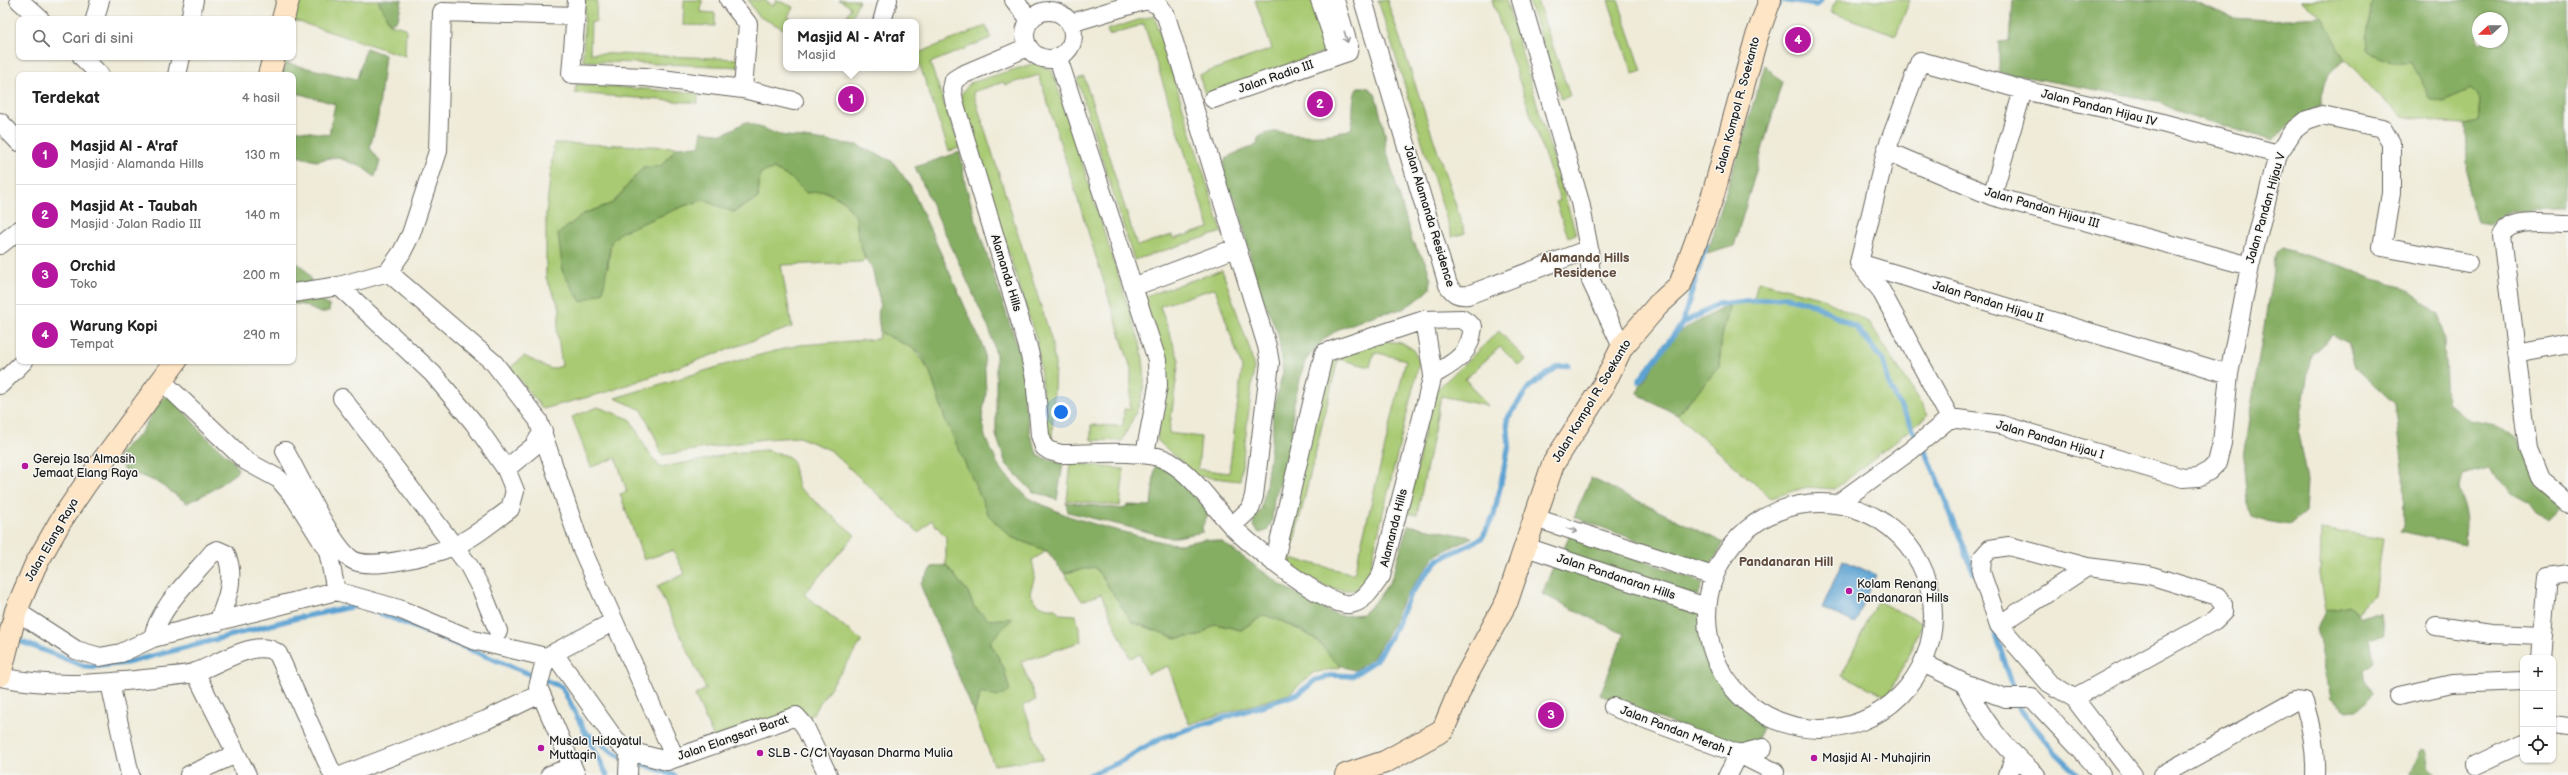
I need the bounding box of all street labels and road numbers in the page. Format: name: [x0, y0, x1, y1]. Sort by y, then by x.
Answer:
street label: Jalan Kompol R. Soekanto: [1713, 35, 1763, 175]
street label: Jalan Radio III: [1236, 57, 1316, 97]
street label: Jalan Pandan Hijau IV: [2040, 86, 2159, 130]
street label: Jalan Alamanda Residence: [1400, 143, 1458, 289]
street label: Jalan Pandan Hijau V: [2243, 150, 2289, 265]
street label: Jalan Pandan Hijau III: [1983, 184, 2101, 232]
street label: Alamanda Hills: [987, 233, 1025, 313]
street label: Jalan Pandan Hijau II: [1931, 278, 2045, 326]
street label: Jalan Kompol R. Soekanto: [1549, 337, 1635, 465]
street label: Jalan Pandan Hijau I: [1994, 417, 2106, 463]
street label: Alamanda Hills: [1377, 487, 1411, 569]
street label: Jalan Elang Raya: [22, 496, 82, 584]
street label: Jalan Pandanaran Hills: [1555, 551, 1677, 603]
street label: Jalan Pandan Merah I: [1618, 703, 1734, 759]
street label: Jalan Elangsari Barat: [676, 712, 791, 764]

